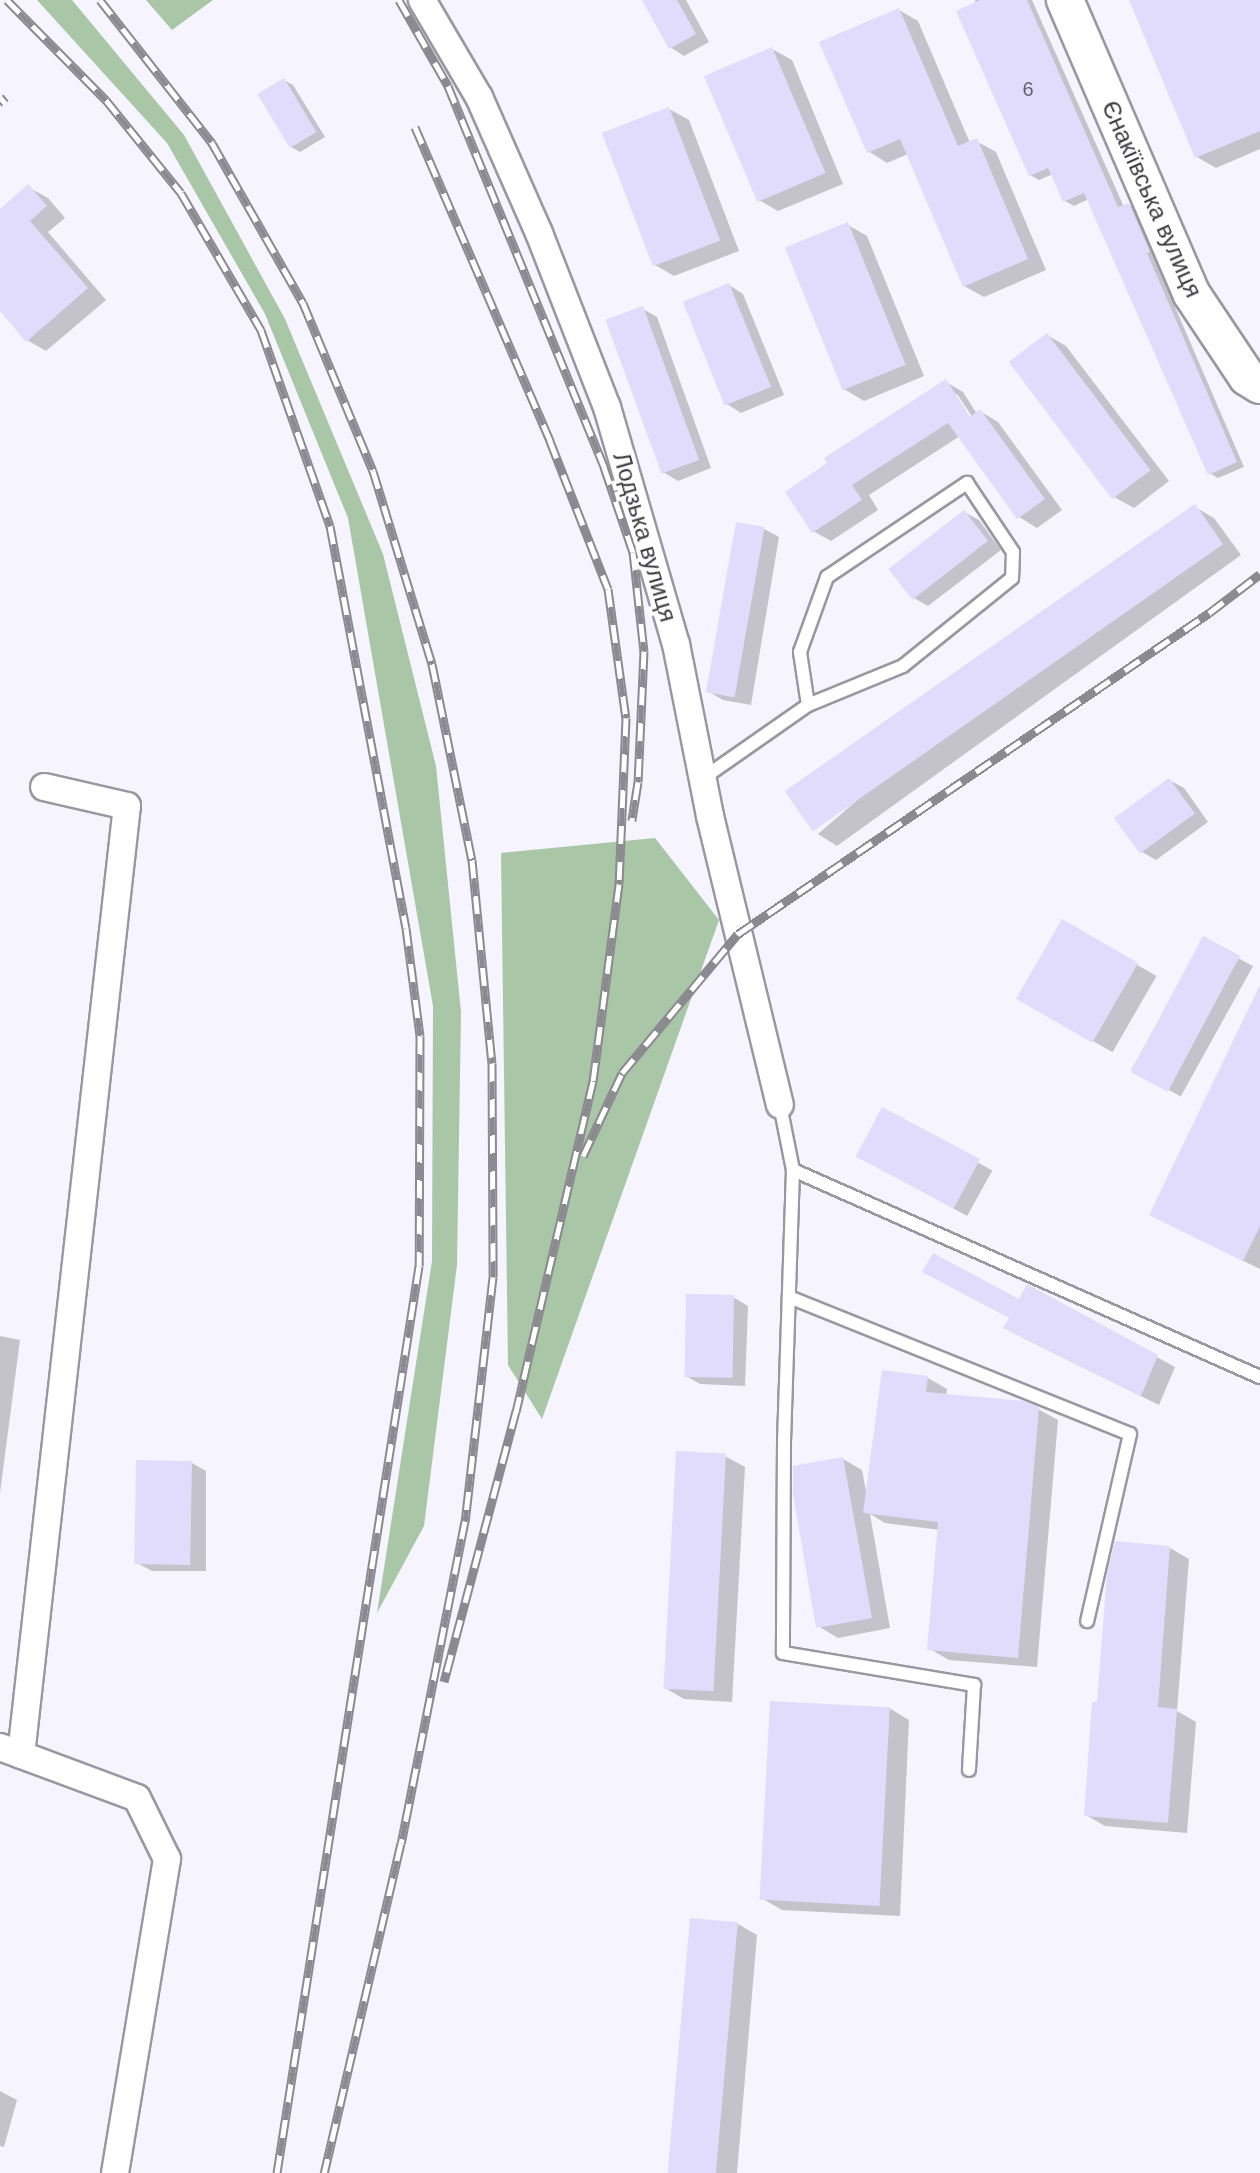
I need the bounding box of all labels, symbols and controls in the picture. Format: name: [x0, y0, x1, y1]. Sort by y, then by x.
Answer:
house number: 6: [1022, 77, 1034, 101]
street label: Єнакіївська вулиця: [1096, 96, 1208, 302]
street label: Лодзька вулиця: [607, 449, 683, 625]

